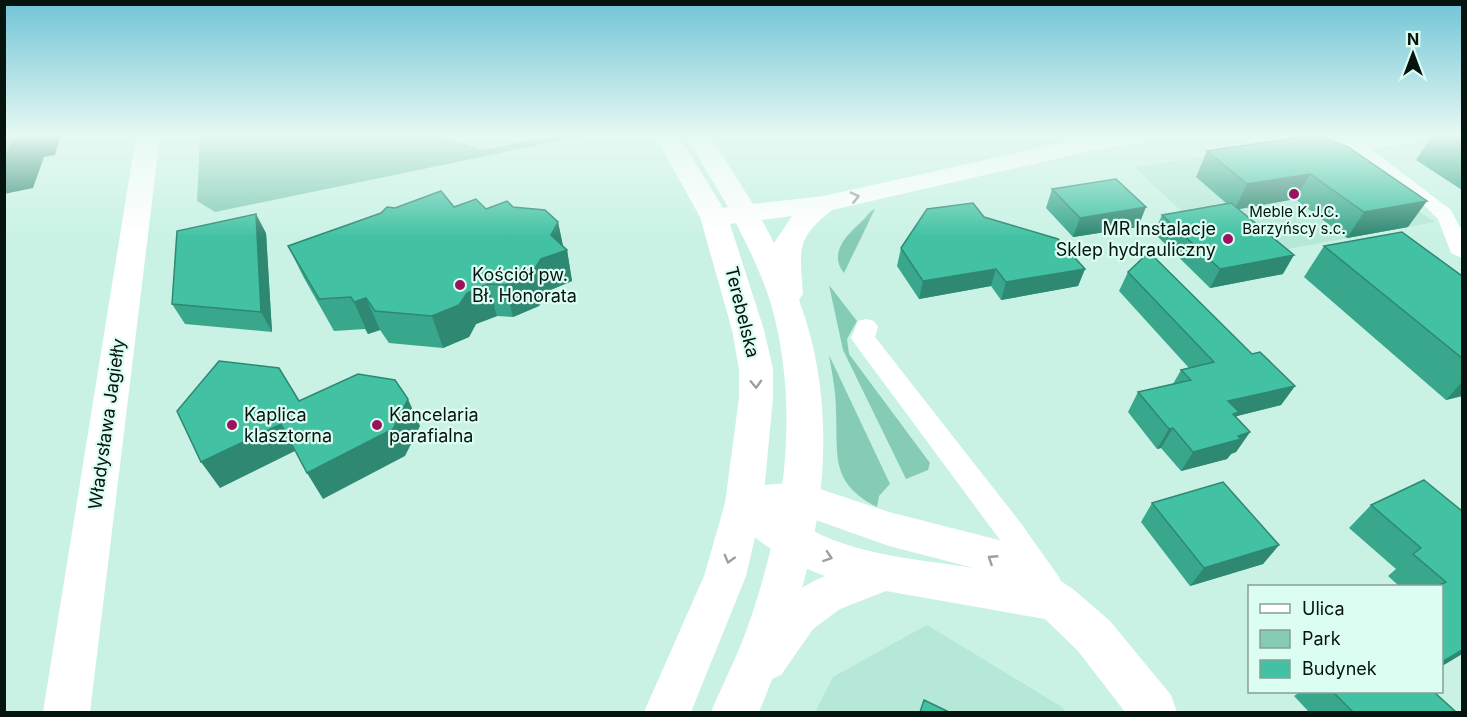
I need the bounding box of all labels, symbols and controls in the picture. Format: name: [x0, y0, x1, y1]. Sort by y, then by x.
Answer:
north arrow: [1383, 24, 1443, 84]
text: N: [1407, 29, 1419, 49]
marker: Meble K.J.C. Barzyńscy s.c.: [1287, 187, 1301, 201]
one-way arrow: [850, 191, 860, 204]
place label: Meble K.J.C. Barzyńscy s.c.: [1242, 202, 1346, 238]
place label: MR Instalacje Sklep hydrauliczny: [1056, 218, 1216, 260]
marker: MR Instalacje Sklep hydrauliczny: [1221, 232, 1235, 246]
place label: Kościół pw. Bł. Honorata: [472, 264, 577, 306]
street label: Terebelska: [721, 264, 764, 360]
marker: Kościół pw. Bł. Honorata: [453, 278, 467, 292]
street label: Władysława Jagiełły: [84, 337, 129, 511]
one-way arrow: [750, 380, 762, 389]
place label: Kaplica klasztorna: [244, 404, 332, 446]
place label: Kancelaria parafialna: [389, 404, 479, 446]
marker: Kaplica klasztorna: [225, 418, 239, 432]
marker: Kancelaria parafialna: [370, 418, 384, 432]
one-way arrow: [822, 550, 833, 563]
one-way arrow: [724, 554, 736, 564]
one-way arrow: [988, 555, 999, 566]
legend: [1248, 585, 1443, 693]
text: Ulica: [1302, 598, 1345, 619]
text: Park: [1302, 628, 1341, 649]
text: Budynek: [1302, 658, 1377, 679]

